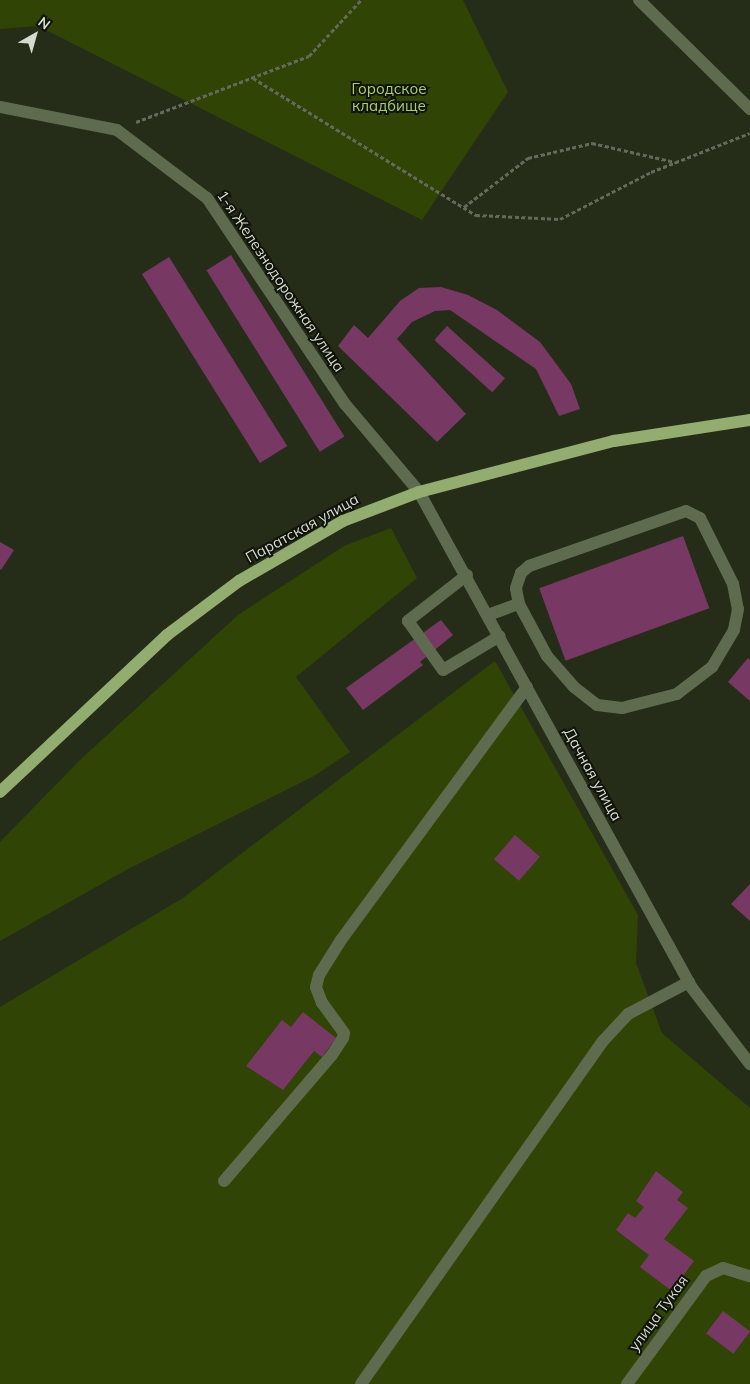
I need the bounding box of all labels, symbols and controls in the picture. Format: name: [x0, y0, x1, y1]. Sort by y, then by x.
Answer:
north arrow: [10, 10, 60, 60]
text: N: [35, 13, 54, 34]
park label: Городское кладбище: [352, 79, 426, 114]
street label: 1-я Железнодорожная улица: [213, 187, 349, 375]
street label: Паратская улица: [242, 489, 362, 567]
street label: Дачная улица: [560, 724, 626, 824]
street label: улица Тукая: [625, 1272, 691, 1354]

